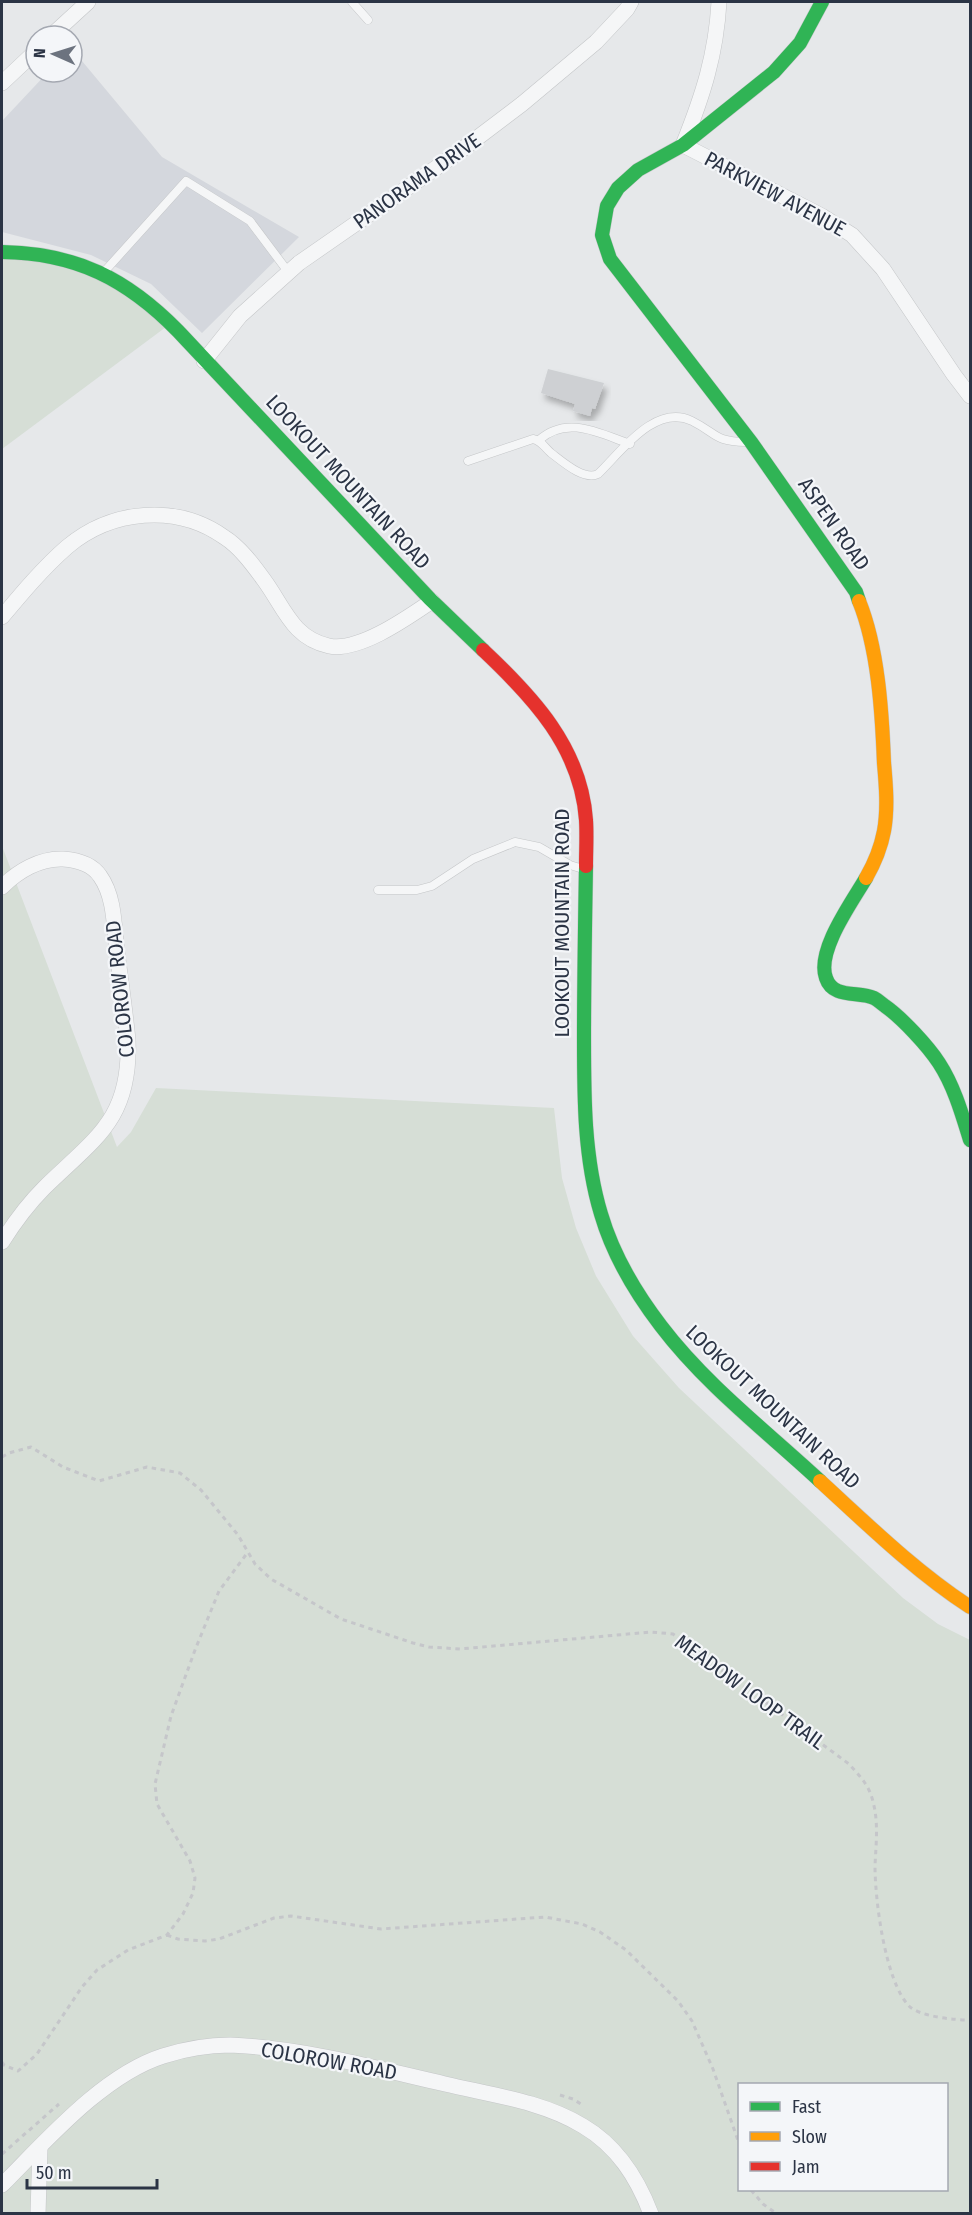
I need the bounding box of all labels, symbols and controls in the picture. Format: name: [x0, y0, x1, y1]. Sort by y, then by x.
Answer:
north arrow: [24, 24, 84, 84]
text: N: [30, 48, 49, 59]
street label: PANORAMA DRIVE: [348, 127, 486, 235]
street label: PARKVIEW AVENUE: [700, 146, 850, 242]
street label: LOOKOUT MOUNTAIN ROAD: [260, 389, 436, 575]
street label: ASPEN ROAD: [793, 473, 875, 575]
street label: LOOKOUT MOUNTAIN ROAD: [549, 808, 575, 1038]
street label: COLOROW ROAD: [100, 919, 140, 1059]
street label: LOOKOUT MOUNTAIN ROAD: [680, 1319, 866, 1495]
street label: MEADOW LOOP TRAIL: [670, 1629, 831, 1756]
street label: COLOROW ROAD: [259, 2036, 399, 2086]
legend: [738, 2083, 948, 2191]
text: Fast: [792, 2096, 821, 2118]
text: Slow: [792, 2126, 827, 2148]
scale bar: [27, 2152, 158, 2190]
text: Jam: [792, 2156, 820, 2178]
text: 50 m: [36, 2162, 72, 2184]

